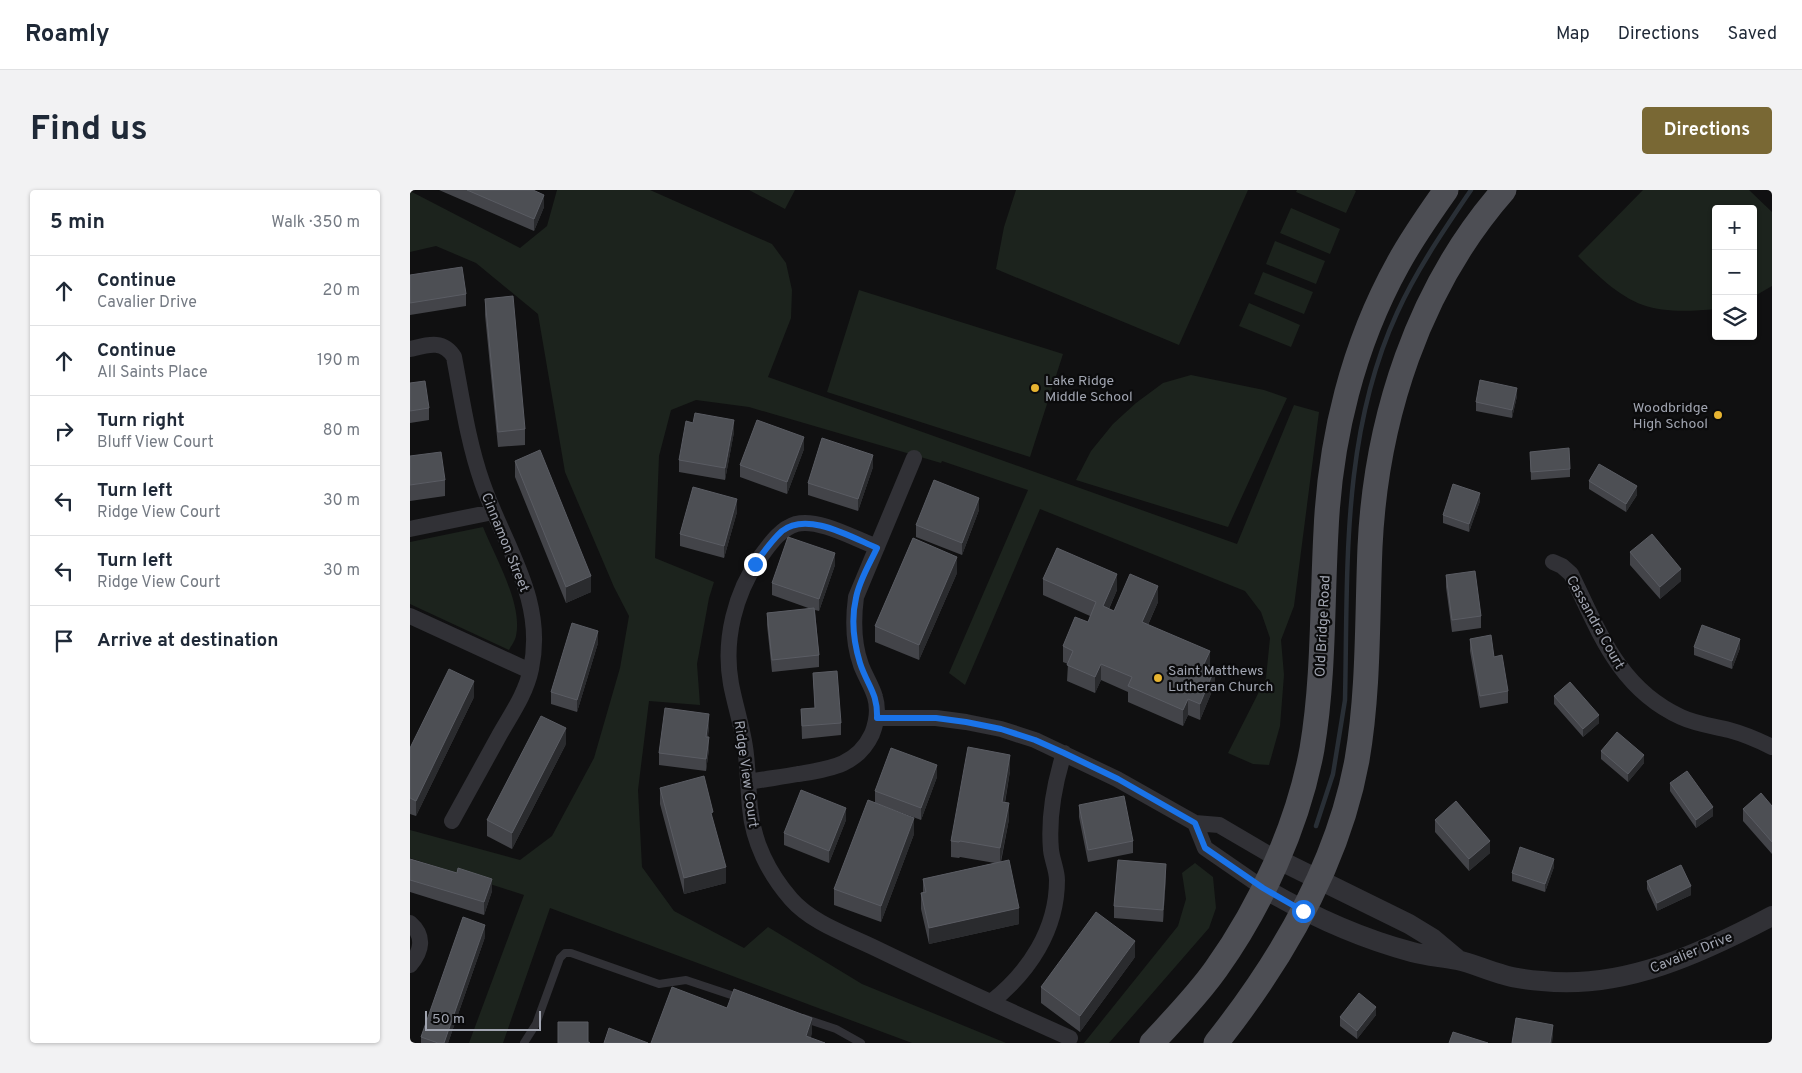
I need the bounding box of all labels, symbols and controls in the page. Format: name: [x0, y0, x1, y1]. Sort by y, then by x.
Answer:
text: Roamly: [25, 20, 110, 50]
text: Map: [1556, 23, 1590, 46]
text: Directions: [1618, 23, 1700, 46]
text: Saved: [1728, 23, 1777, 46]
button: Directions: [1642, 107, 1772, 154]
text: Find us: [30, 108, 148, 152]
map controls: [1712, 205, 1757, 340]
button: +: [1712, 205, 1757, 250]
text: 5 min: [50, 209, 105, 236]
text: Walk · 350 m: [271, 213, 360, 233]
button: −: [1712, 250, 1757, 295]
text: Continue: [97, 269, 176, 293]
icon: ahead: [50, 277, 78, 305]
text: 20 m: [323, 281, 360, 301]
text: Cavalier Drive: [97, 293, 197, 313]
button: layers: [1712, 295, 1757, 340]
text: Continue: [97, 339, 176, 363]
icon: ahead: [50, 347, 78, 375]
text: 190 m: [317, 351, 360, 371]
text: All Saints Place: [97, 363, 208, 383]
place label: Lake Ridge Middle School: [1045, 373, 1133, 406]
marker: Lake Ridge Middle School: [1029, 382, 1041, 394]
place label: Woodbridge High School: [1633, 400, 1708, 433]
text: Turn right: [97, 409, 185, 433]
marker: Woodbridge High School: [1712, 409, 1724, 421]
icon: right: [50, 417, 78, 445]
text: 80 m: [323, 421, 360, 441]
text: Bluff View Court: [97, 433, 214, 453]
text: Turn left: [97, 479, 173, 503]
icon: left: [50, 487, 78, 515]
street label: Cinnamon Street: [477, 490, 532, 595]
text: 30 m: [323, 491, 360, 511]
text: Ridge View Court: [97, 503, 221, 523]
text: Turn left: [97, 549, 173, 573]
route end: [744, 553, 767, 576]
icon: left: [50, 557, 78, 585]
text: 30 m: [323, 561, 360, 581]
text: Ridge View Court: [97, 573, 221, 593]
street label: Cassandra Court: [1562, 573, 1627, 673]
street label: Old Bridge Road: [1312, 575, 1335, 678]
icon: arrive: [50, 627, 78, 655]
text: Arrive at destination: [97, 629, 278, 653]
place label: Saint Matthews Lutheran Church: [1168, 663, 1273, 696]
marker: Saint Matthews Lutheran Church: [1152, 672, 1164, 684]
street label: Ridge View Court: [730, 720, 761, 829]
route start: [1292, 900, 1315, 923]
street label: Cavalier Drive: [1648, 929, 1735, 978]
scale bar: [425, 1008, 541, 1031]
text: 50 m: [432, 1011, 465, 1028]

